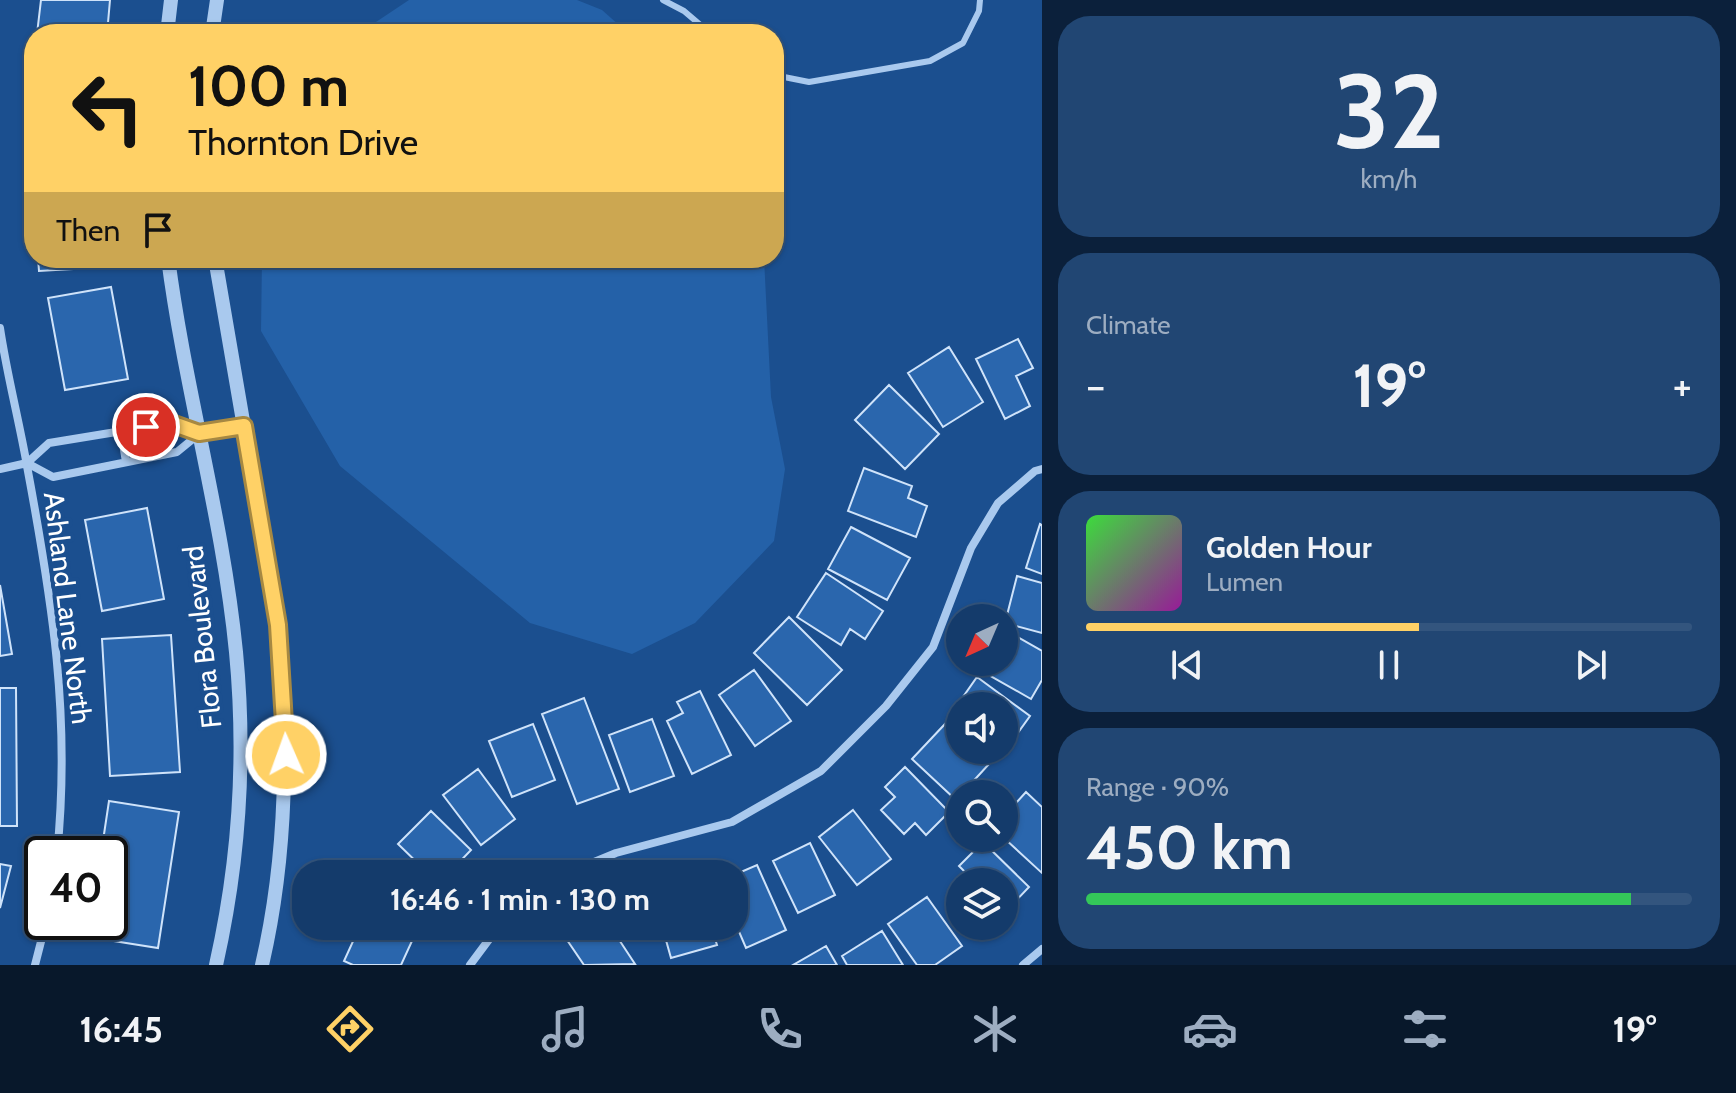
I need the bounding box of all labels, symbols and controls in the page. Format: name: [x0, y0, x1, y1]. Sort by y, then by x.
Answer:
text: 32: [1333, 48, 1445, 174]
text: 100 m: [188, 52, 349, 120]
icon: left: [56, 56, 160, 160]
text: Thornton Drive: [188, 120, 418, 164]
text: km/h: [1361, 163, 1417, 195]
icon: arrive: [136, 208, 180, 252]
text: Then: [56, 212, 120, 249]
text: Climate: [1086, 309, 1171, 341]
text: 19°: [1352, 349, 1426, 422]
text: −: [1086, 359, 1105, 412]
text: +: [1673, 359, 1692, 412]
pin: [112, 393, 180, 461]
icon: arrive: [124, 405, 168, 449]
street label: Ashland Lane North: [37, 490, 99, 726]
text: Golden Hour: [1206, 529, 1372, 566]
street label: Flora Boulevard: [176, 544, 228, 730]
text: Lumen: [1206, 566, 1283, 598]
north arrow: [946, 604, 1018, 676]
map controls: [946, 604, 1018, 940]
icon: previous: [1165, 643, 1209, 687]
icon: pause: [1367, 643, 1411, 687]
icon: next: [1569, 643, 1613, 687]
button: sound: [946, 692, 1018, 764]
position arrow: [244, 713, 328, 797]
text: Range · 90%: [1086, 771, 1229, 803]
button: search: [946, 780, 1018, 852]
text: 450 km: [1086, 811, 1293, 884]
speed limit sign: 40: [24, 836, 128, 940]
button: layers: [946, 868, 1018, 940]
text: 16:46 · 1 min · 130 m: [390, 881, 650, 918]
icon: directions: [322, 1001, 378, 1057]
icon: music: [537, 1001, 593, 1057]
icon: phone: [752, 1001, 808, 1057]
icon: climate: [967, 1001, 1023, 1057]
icon: car: [1182, 1001, 1238, 1057]
icon: filters: [1397, 1001, 1453, 1057]
text: 16:45: [80, 1007, 163, 1051]
text: 19°: [1613, 1007, 1656, 1051]

